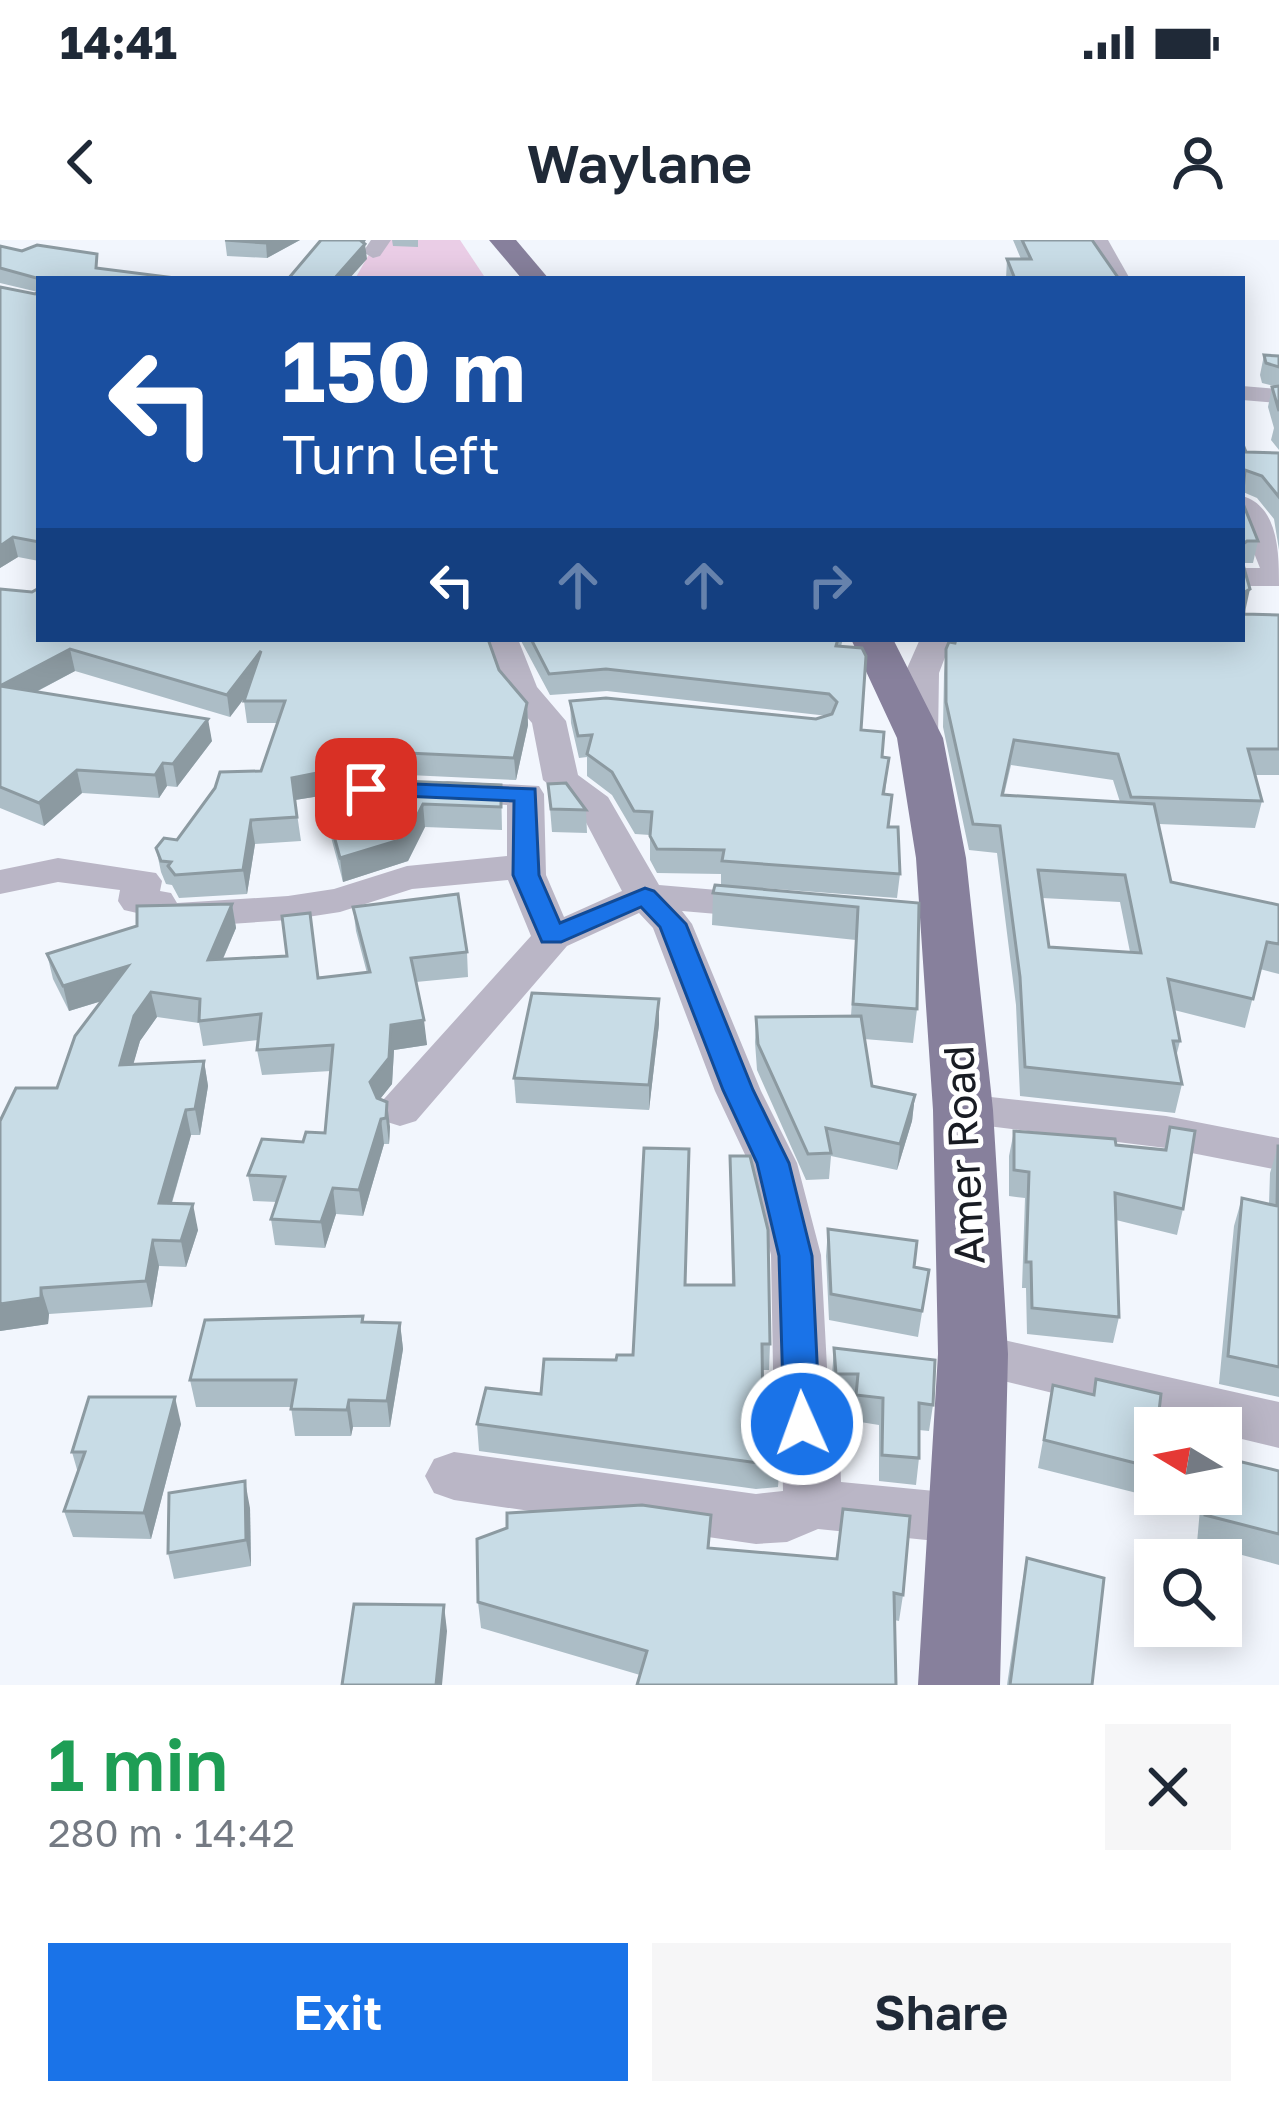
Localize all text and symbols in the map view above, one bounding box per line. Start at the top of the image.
text: 14:41 [60,15,177,69]
icon: back [48,129,114,195]
icon: person [1165,129,1231,195]
text: Waylane [527,130,752,195]
text: 150 m [282,320,526,420]
icon: left [84,324,240,480]
text: Turn left [282,421,500,486]
icon: left [419,552,485,618]
icon: ahead [545,552,611,618]
icon: ahead [671,552,737,618]
icon: right [797,552,863,618]
pin [315,738,417,840]
icon: arrive [333,756,399,822]
street label: Amer Road [932,1044,994,1266]
position arrow [739,1361,865,1487]
north arrow [1134,1407,1242,1515]
map controls [1134,1407,1242,1647]
button: search [1134,1539,1242,1647]
text: 1 min [48,1720,228,1807]
button: close [1105,1724,1231,1850]
text: 280 m · 14:42 [48,1809,295,1856]
button: Exit [48,1943,628,2081]
button: Share [652,1943,1231,2081]

